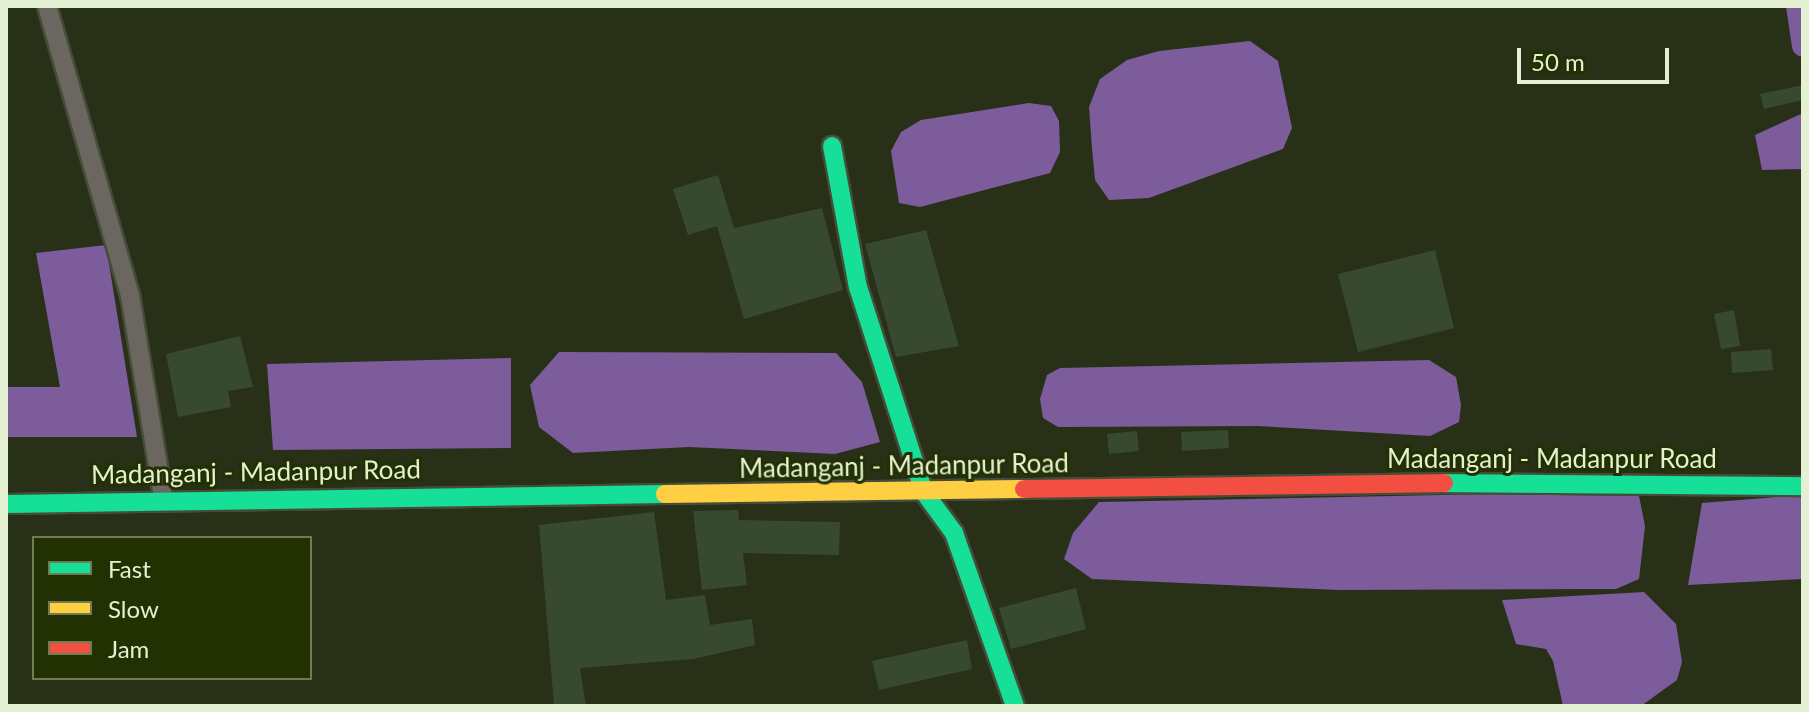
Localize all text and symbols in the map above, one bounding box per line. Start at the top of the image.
scale bar [1521,32,1673,82]
text: 50 m [1531,47,1585,76]
street label: Madanganj - Madanpur Road [1387,443,1717,475]
street label: Madanganj - Madanpur Road [739,448,1069,484]
street label: Madanganj - Madanpur Road [91,454,421,490]
legend [32,536,312,680]
text: Fast [108,554,151,583]
text: Slow [108,594,159,623]
text: Jam [108,634,149,663]

